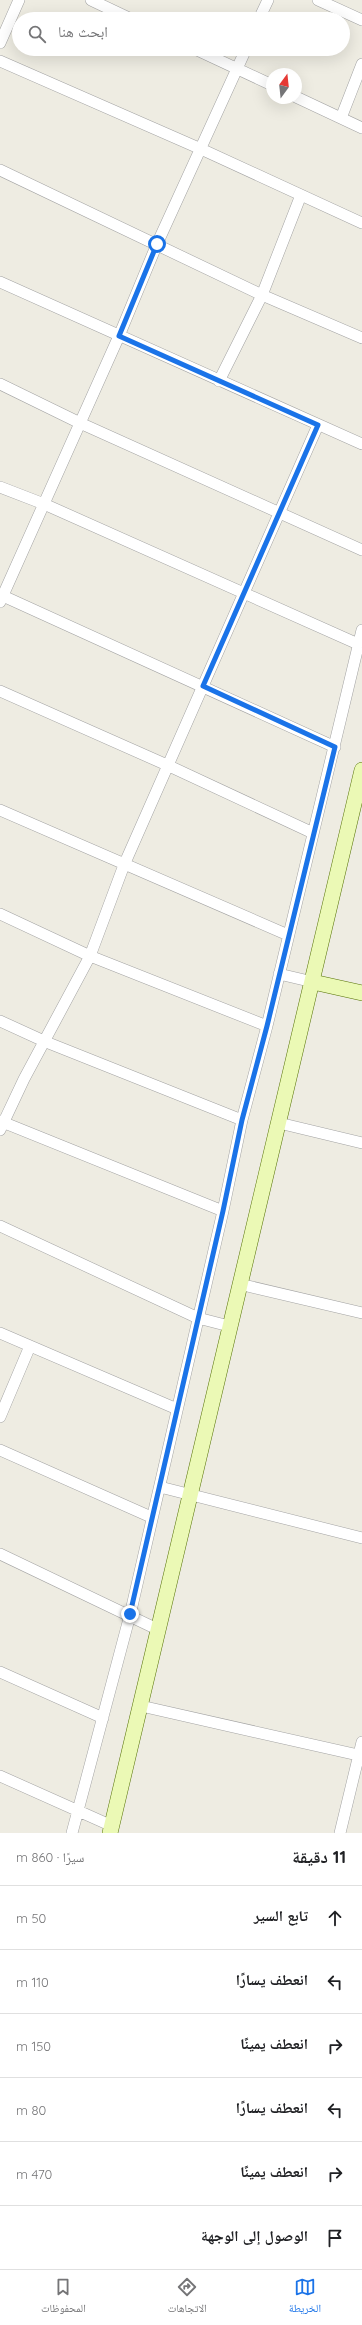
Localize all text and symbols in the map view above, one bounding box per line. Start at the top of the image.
search box [12,12,350,56]
text: ابحث هنا [58,22,108,41]
icon: search [26,23,48,45]
north arrow [266,68,302,104]
route start [148,235,166,253]
route end [121,1605,139,1623]
text: 11 دقيقة [292,1846,346,1867]
text: سيرًا · 860 m [16,1849,84,1865]
text: تابع السير [254,1906,308,1925]
icon: ahead [324,1907,346,1929]
text: 50 m [16,1910,46,1926]
text: انعطف يسارًا [236,1970,308,1989]
icon: left [324,1971,346,1993]
text: 110 m [16,1974,49,1990]
text: انعطف يمينًا [240,2034,308,2053]
icon: right [324,2035,346,2057]
text: 150 m [16,2038,51,2054]
text: انعطف يسارًا [236,2098,308,2117]
icon: left [324,2099,346,2121]
text: 80 m [16,2102,46,2118]
text: انعطف يمينًا [240,2162,308,2181]
icon: right [324,2163,346,2185]
text: 470 m [16,2166,52,2182]
text: الوصول إلى الوجهة [201,2226,308,2245]
icon: arrive [324,2227,346,2249]
tab: المحفوظات [41,2276,86,2319]
tab: الاتجاهات [168,2276,207,2319]
tab: الخريطة [289,2276,321,2319]

